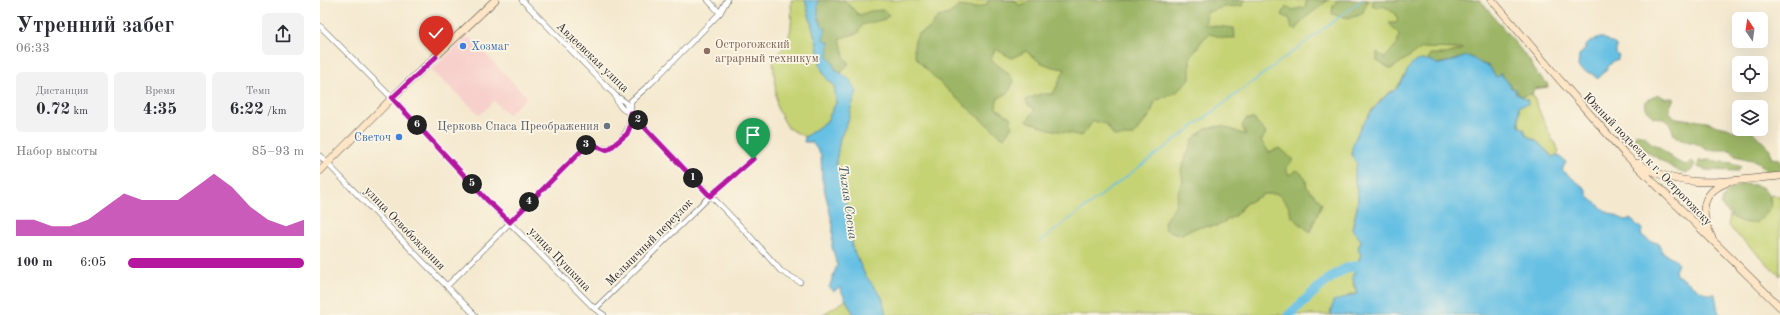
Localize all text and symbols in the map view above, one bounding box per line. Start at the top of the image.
north arrow [1732,12,1768,48]
map controls [1732,12,1768,136]
button: share [262,13,304,55]
text: Утренний забег [16,15,174,37]
pin [419,16,453,57]
street label: Авдеевская улица [554,20,631,95]
icon: check [425,22,447,44]
place label: Острогожский аграрный техникум [715,39,819,65]
marker: Хозмаг [458,41,468,51]
place label: Хозмаг [471,41,509,53]
text: 06:33 [16,42,50,55]
marker: Острогожский аграрный техникум [702,46,712,56]
button: locate [1732,56,1768,92]
text: Дистанция [35,86,89,97]
text: Время [145,86,175,97]
text: Темп [246,86,270,97]
street label: Южный подъезд к г. Острогожску [1581,91,1714,229]
button: layers [1732,100,1768,136]
text: 0.72 [36,101,70,118]
text: 4:35 [143,101,177,118]
text: 6:22 [230,101,264,118]
text: km [70,106,88,117]
text: /km [264,106,286,117]
pin: 2 [628,110,648,130]
text: 2 [635,114,641,125]
pin: 6 [407,115,427,135]
pin [736,118,770,159]
text: 6 [414,119,420,130]
place label: Церковь Спаса Преображения [437,121,599,133]
marker: Церковь Спаса Преображения [602,121,612,131]
icon: arrive [742,124,764,146]
place label: Светоч [354,132,391,144]
marker: Светоч [394,132,404,142]
pin: 3 [576,135,596,155]
text: 3 [583,139,589,150]
text: Набор высоты [16,145,98,158]
text: 85–93 m [252,145,304,158]
water label: Тихая Сосна [836,164,859,240]
pin: 1 [683,168,703,188]
text: 1 [690,172,696,183]
pin: 5 [462,174,482,194]
text: 5 [469,178,475,189]
street label: улица Освобождения [362,185,447,273]
pin: 4 [519,192,539,212]
text: 4 [526,196,532,207]
street label: Мельничный переулок [604,197,695,288]
street label: улица Пушкина [526,225,593,294]
text: 100 m [16,256,53,269]
text: 6:05 [80,256,106,269]

